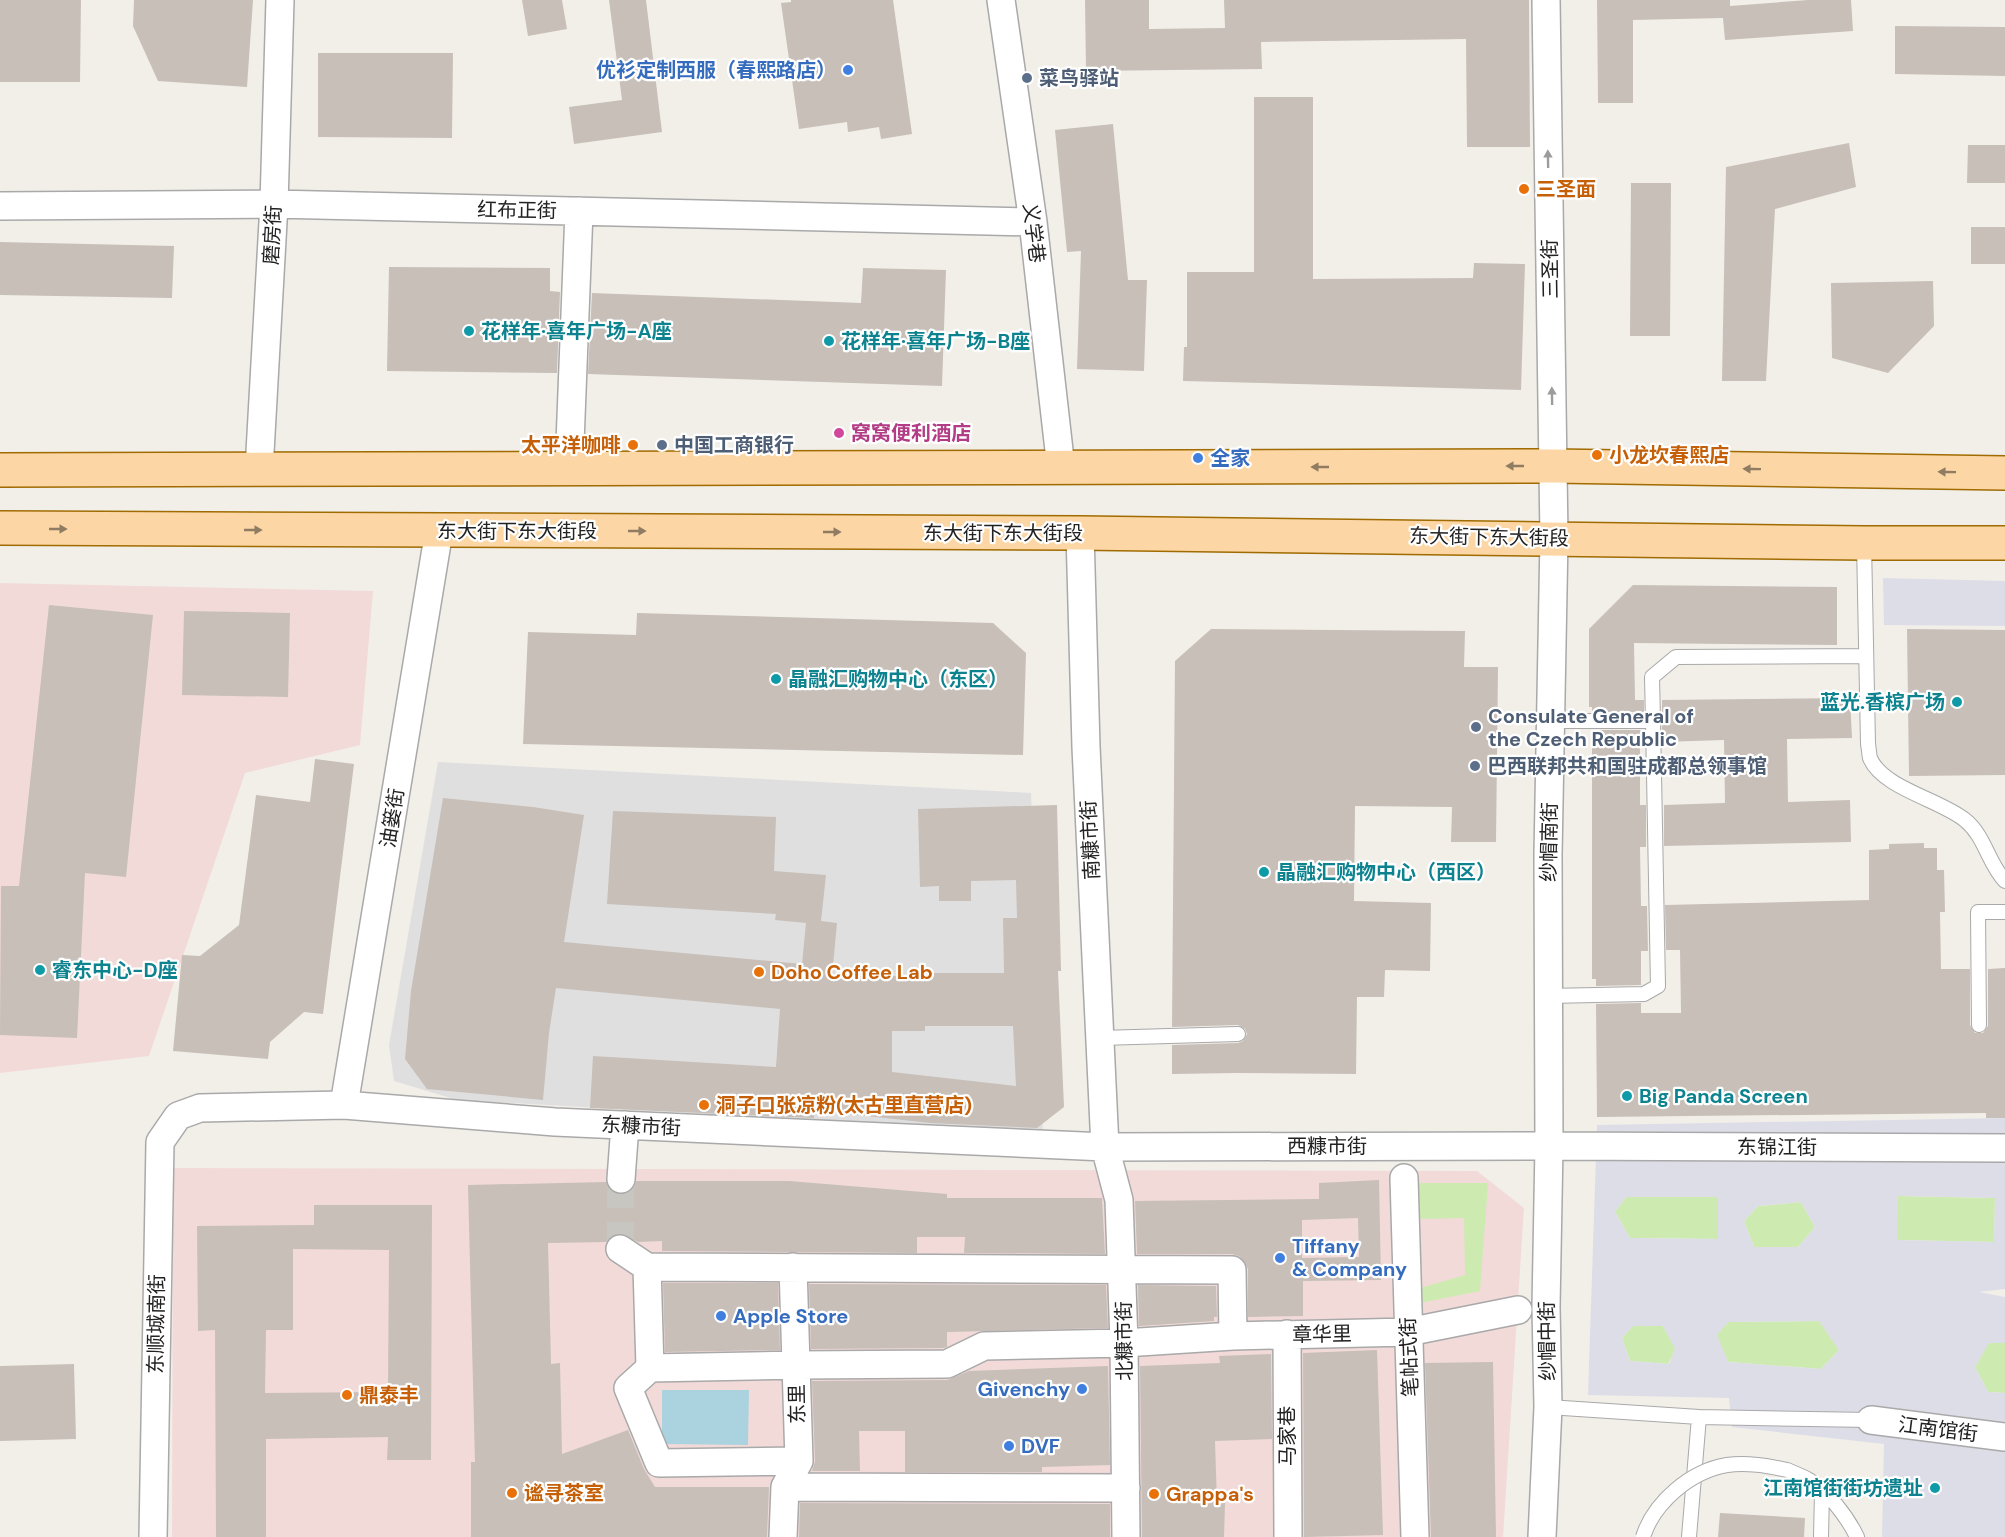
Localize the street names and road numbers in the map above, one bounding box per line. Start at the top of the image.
street label: 红布正街 [477,196,557,224]
street label: 义学巷 [1017,202,1051,264]
street label: 磨房街 [257,204,287,266]
street label: 三圣街 [1536,239,1564,299]
street label: 东大街下东大街段 [437,518,597,544]
street label: 东大街下东大街段 [923,520,1083,546]
street label: 东大街下东大街段 [1409,523,1569,551]
street label: 油篓街 [374,786,410,850]
street label: 南糠市街 [1075,799,1105,881]
street label: 纱帽南街 [1535,802,1563,882]
street label: 东糠市街 [600,1111,682,1141]
street label: 西糠市街 [1287,1133,1367,1159]
street label: 东锦江街 [1737,1134,1817,1160]
street label: 东顺城南街 [142,1274,170,1374]
street label: 北糠市街 [1110,1301,1138,1381]
street label: 纱帽中街 [1533,1301,1561,1381]
street label: 笔帖式街 [1395,1317,1423,1397]
street label: 章华里 [1292,1320,1352,1348]
street label: 东里 [784,1384,810,1424]
street label: 马家巷 [1274,1406,1300,1466]
street label: 江南馆街 [1897,1411,1979,1447]

